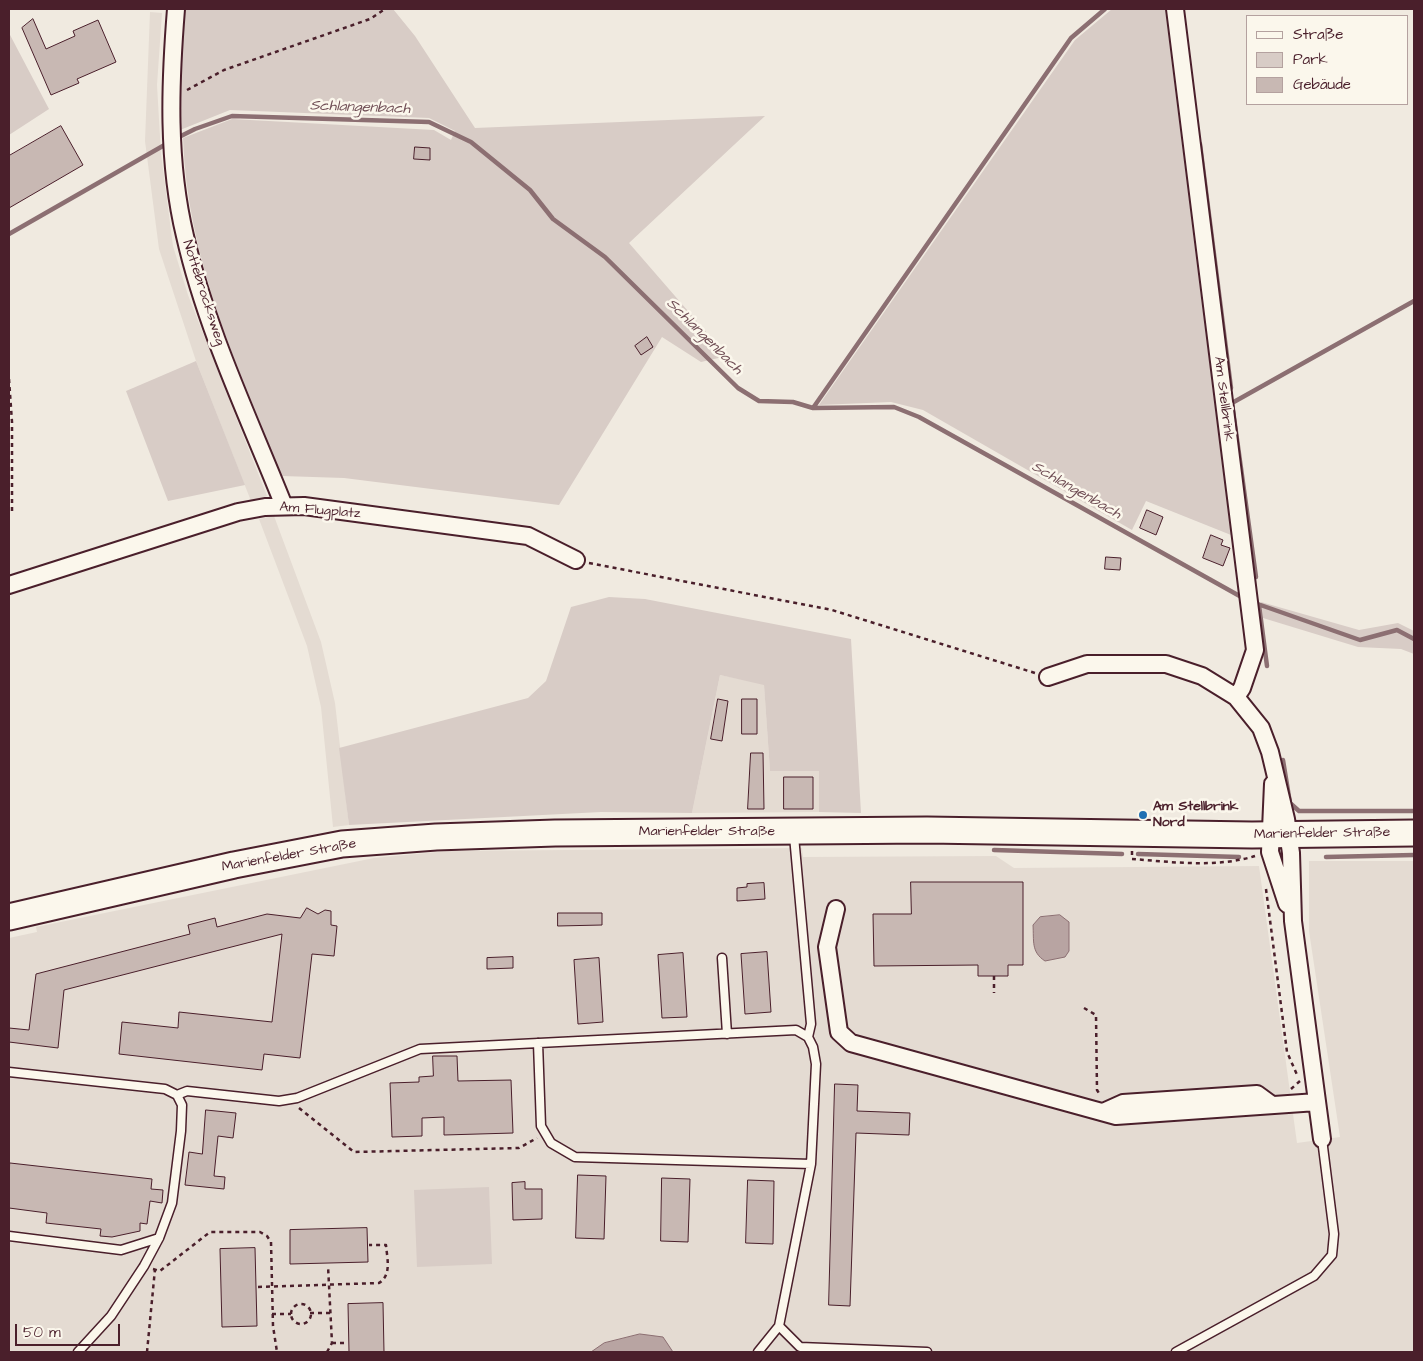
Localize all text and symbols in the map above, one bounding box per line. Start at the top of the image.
legend [1246,15,1408,105]
text: Straße [1293,24,1343,45]
text: Park [1293,49,1328,70]
text: Gebäude [1293,74,1351,95]
water label: Schlangenbach [310,97,410,119]
street label: Nottebrocksweg [178,238,228,348]
water label: Schlangenbach [662,295,746,379]
street label: Am Stellbrink [1209,356,1237,442]
water label: Schlangenbach [1028,458,1124,524]
street label: Am Flugplatz [279,499,361,523]
place label: Am Stellbrink Nord [1153,799,1238,832]
marker: Am Stellbrink Nord [1137,809,1149,821]
street label: Marienfelder Straße [639,824,775,840]
street label: Marienfelder Straße [1254,824,1390,844]
street label: Marienfelder Straße [220,836,358,876]
scale bar [18,1314,122,1346]
text: 50 m [23,1322,61,1343]

